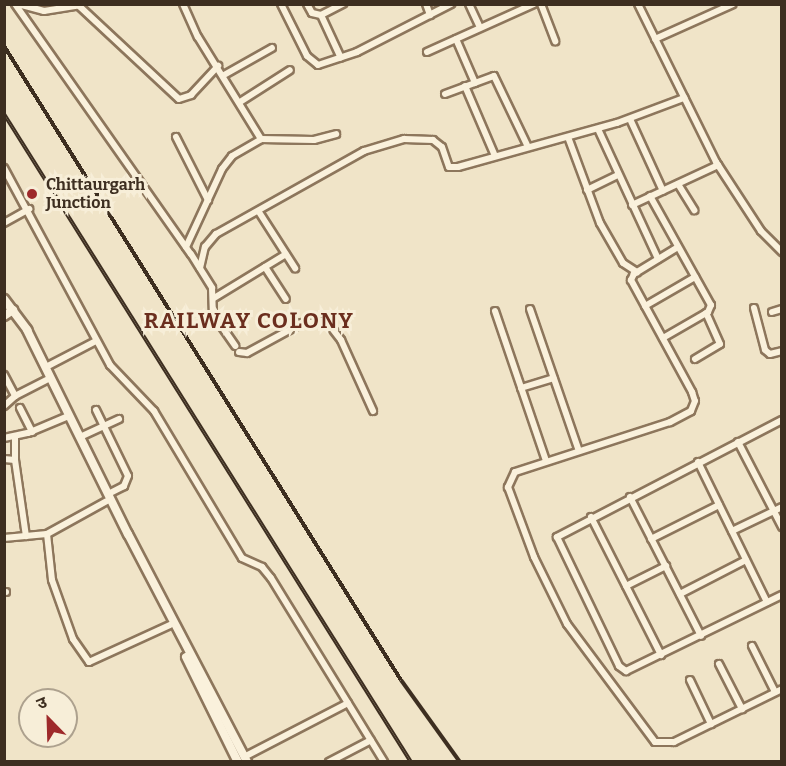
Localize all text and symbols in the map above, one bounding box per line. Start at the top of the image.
place label: Chittaurgarh Junction [46,175,145,213]
marker: Chittaurgarh Junction [23,185,41,203]
district label: RAILWAY COLONY [144,308,354,334]
north arrow [18,688,78,748]
text: उ [34,692,50,713]

